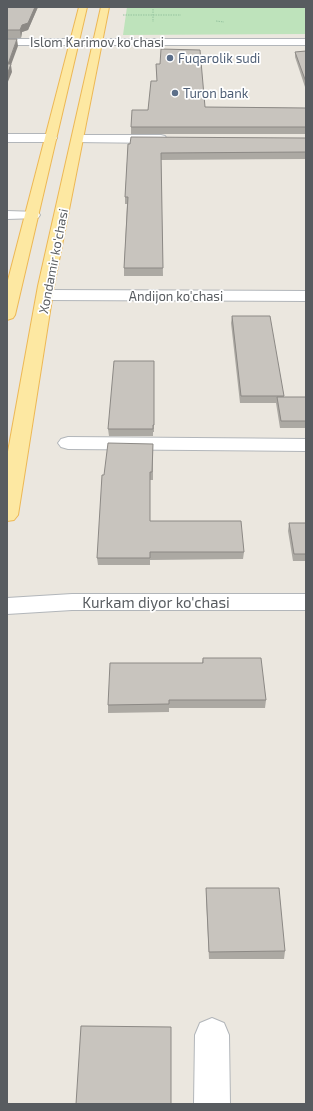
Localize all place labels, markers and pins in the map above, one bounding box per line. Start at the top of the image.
place label: Fuqarolik sudi [178,50,260,66]
marker: Fuqarolik sudi [165,53,175,63]
place label: Turon bank [183,85,249,101]
marker: Turon bank [170,88,180,98]

